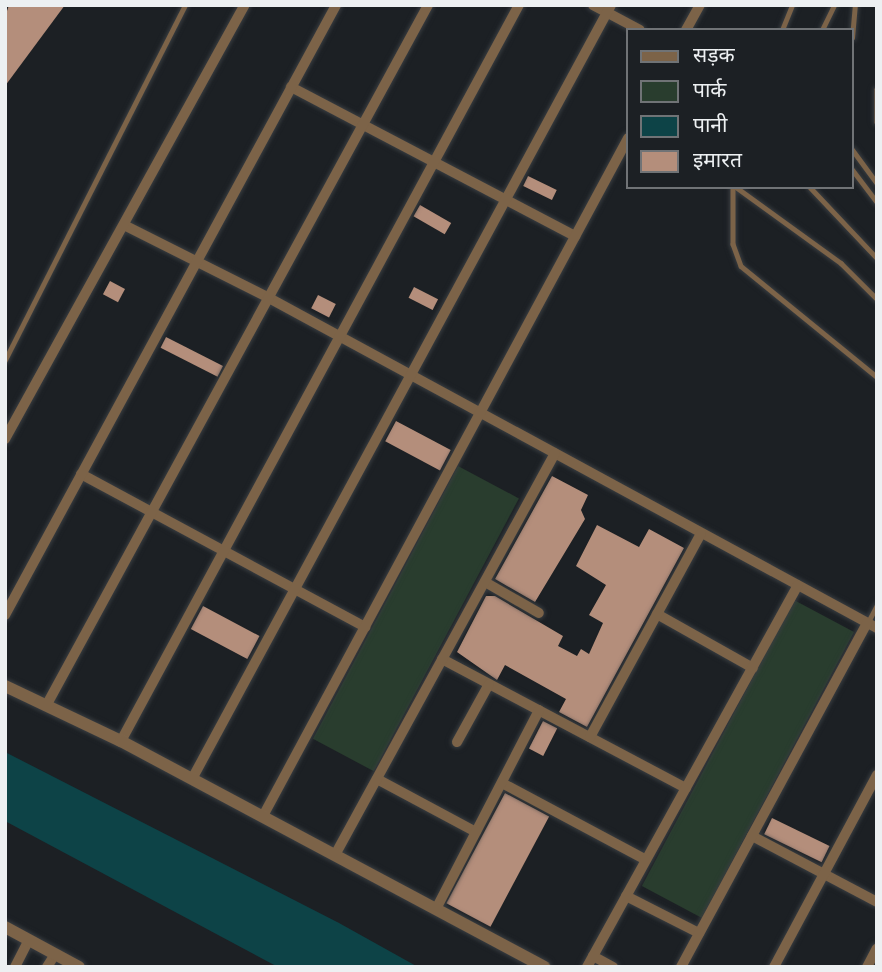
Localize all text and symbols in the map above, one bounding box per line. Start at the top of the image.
legend [626,28,854,189]
text: सड़क [693,42,735,68]
text: पार्क [693,77,727,103]
text: पानी [693,112,727,138]
text: इमारत [693,147,742,173]

